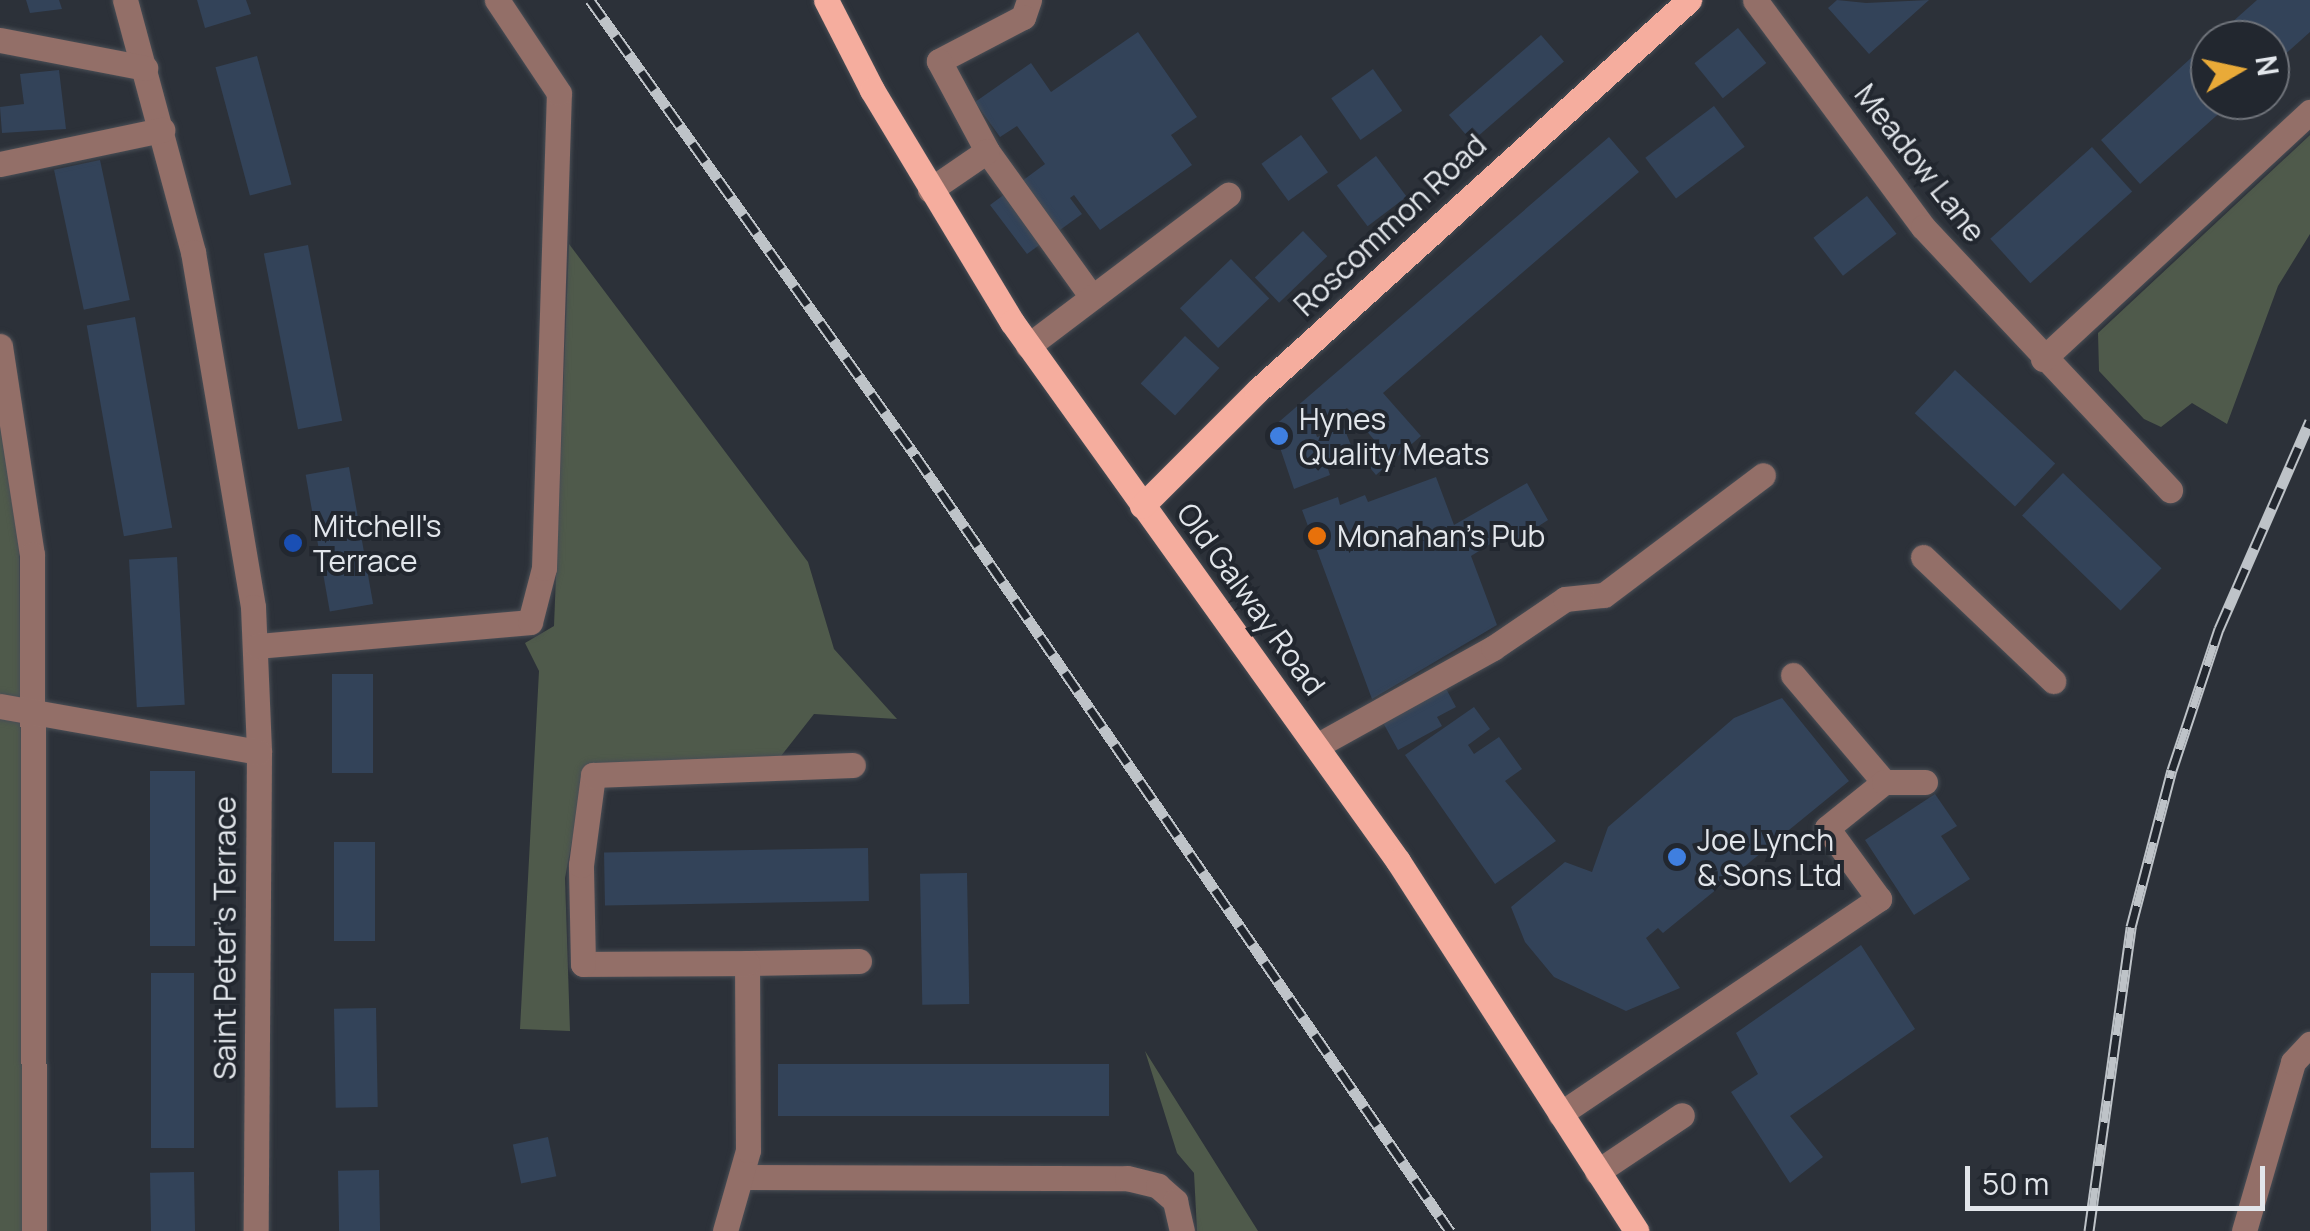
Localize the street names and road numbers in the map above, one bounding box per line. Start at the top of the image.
street label: Meadow Lane [1847,77,1993,249]
street label: Roscommon Road [1286,127,1494,323]
street label: Old Galway Road [1169,496,1333,702]
street label: Saint Peter's Terrace [207,796,243,1080]

